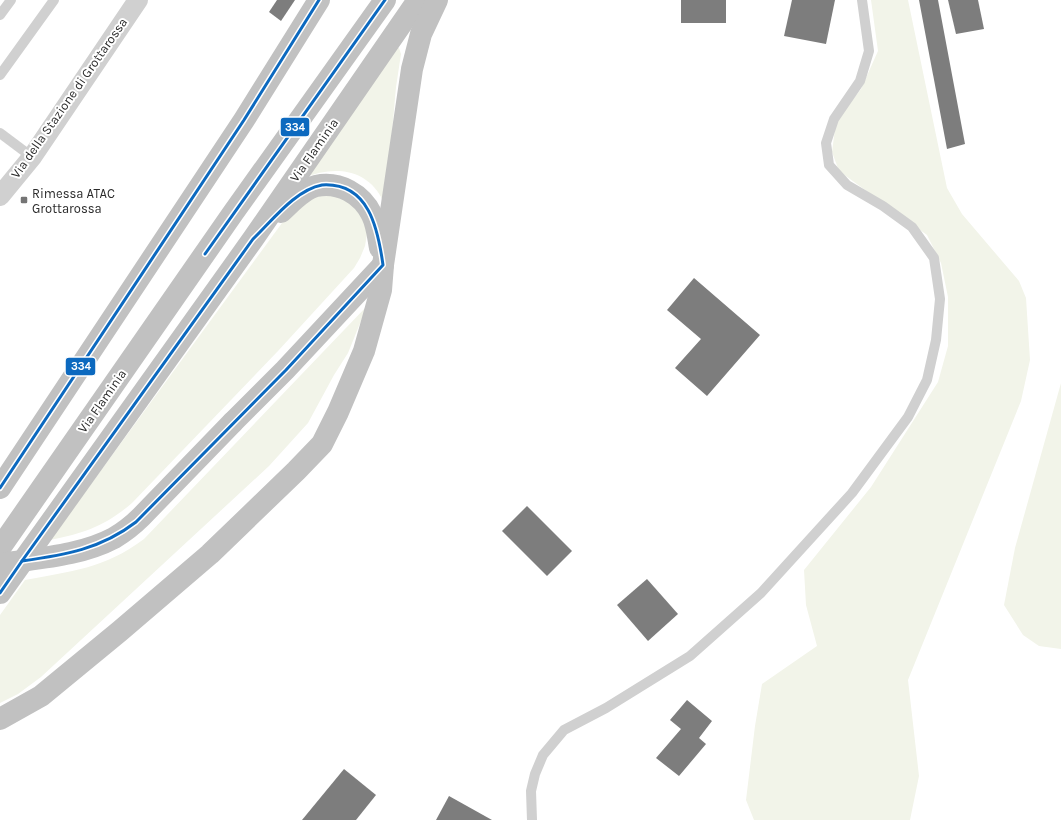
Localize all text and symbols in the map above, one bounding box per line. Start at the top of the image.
street label: Via della Stazione di Grottarossa [8,15,130,181]
street label: Via Flaminia [287,115,341,185]
line badge: 334 [280,117,310,137]
text: 334 [285,121,306,134]
place label: Rimessa ATAC Grottarossa [32,186,115,216]
marker: Rimessa ATAC Grottarossa [19,195,29,205]
line badge: 334 [65,357,96,376]
text: 334 [71,360,92,373]
street label: Via Flaminia [75,366,129,436]

